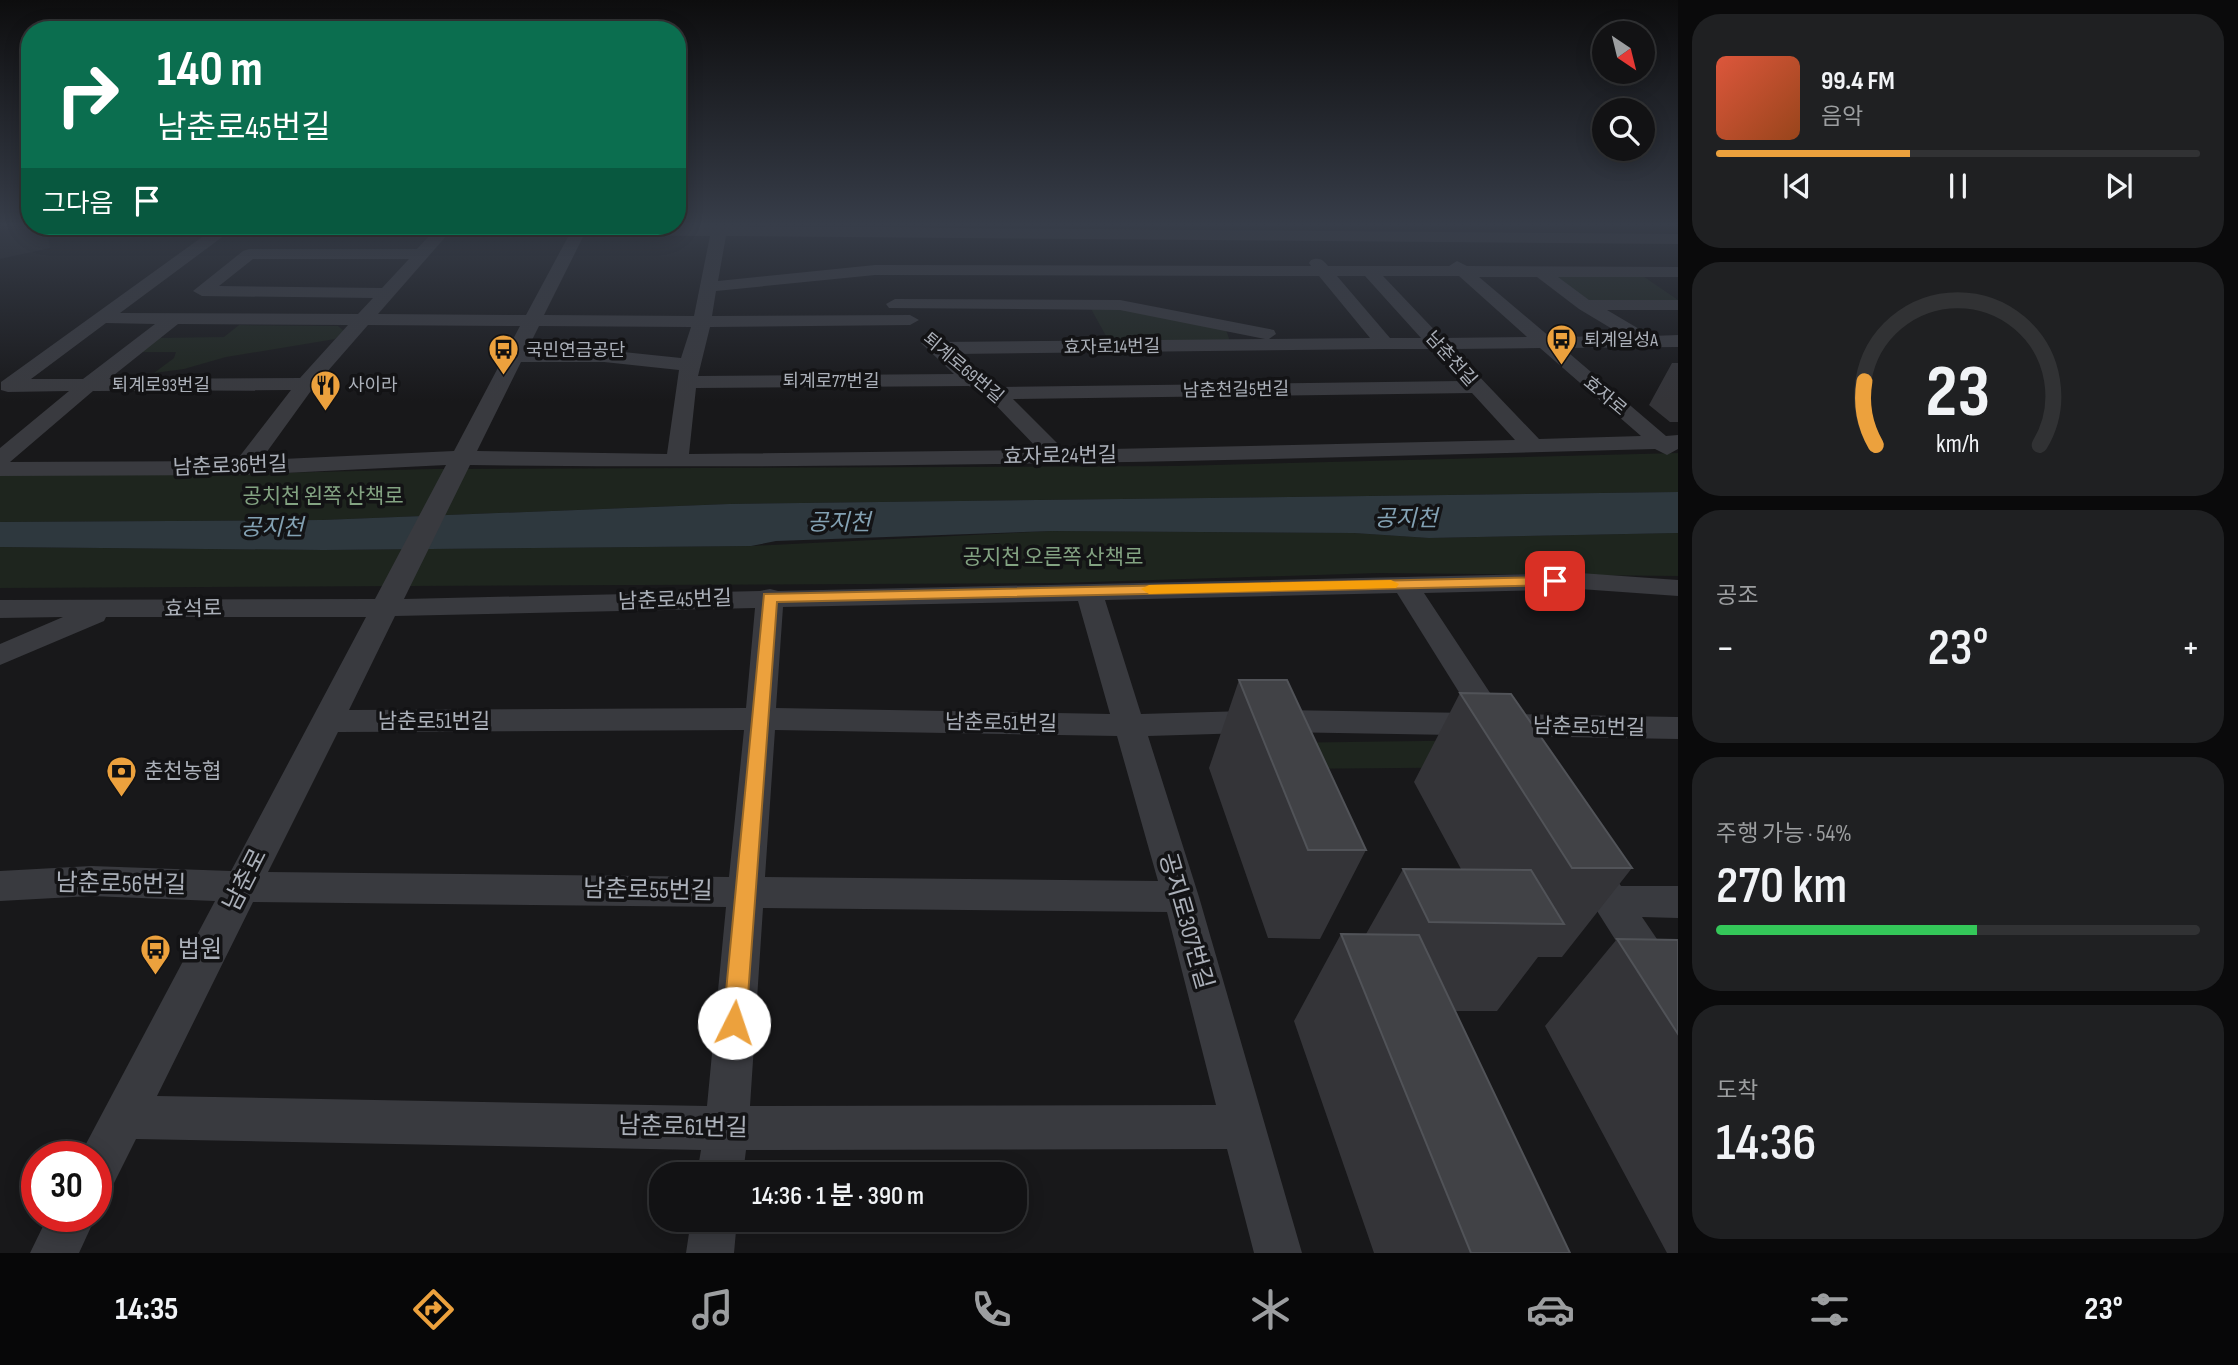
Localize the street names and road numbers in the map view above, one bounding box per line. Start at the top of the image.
street label: 남춘천길 [1421,327,1481,391]
street label: 퇴계로69번길 [918,328,1008,408]
street label: 효자로14번길 [1064,336,1160,358]
street label: 퇴계로77번길 [782,371,880,392]
street label: 효자로 [1579,372,1631,420]
street label: 퇴계로93번길 [112,375,210,396]
street label: 남춘천길5번길 [1183,379,1289,401]
street label: 효자로24번길 [1003,443,1117,469]
street label: 남춘로36번길 [172,452,288,480]
street label: 남춘로45번길 [618,586,732,614]
street label: 효석로 [164,596,222,622]
street label: 남춘로51번길 [378,709,490,734]
street label: 남춘로51번길 [945,710,1057,736]
street label: 남춘로51번길 [1533,714,1645,740]
street label: 남춘로 [217,844,273,916]
street label: 공지로307번길 [1153,849,1219,993]
street label: 남춘로56번길 [55,868,187,900]
street label: 남춘로55번길 [583,874,713,906]
street label: 남춘로61번길 [618,1111,748,1143]

